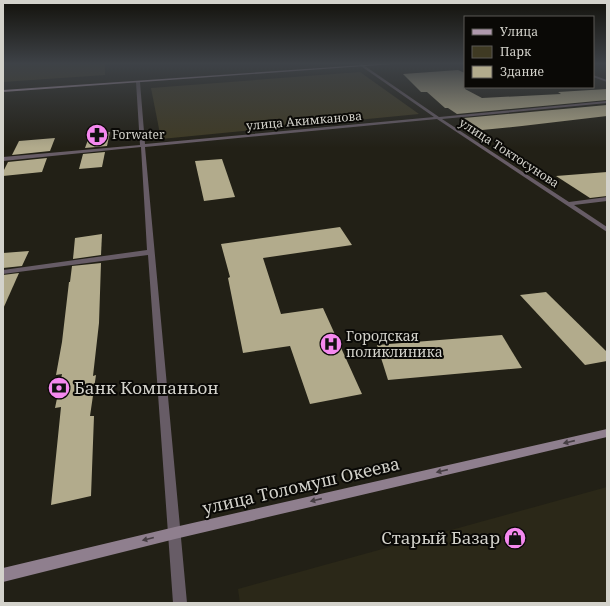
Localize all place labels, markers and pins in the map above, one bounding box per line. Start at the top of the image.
pharmacy icon: Forwater [84,122,110,148]
place label: Forwater [112,126,165,143]
place label: Городская поликлиника [346,326,443,361]
hospital icon: Городская поликлиника [318,331,344,357]
bank icon: Банк Компаньон [46,375,72,401]
place label: Банк Компаньон [74,376,219,399]
shop icon: Старый Базар [502,525,528,551]
place label: Старый Базар [381,526,500,549]

